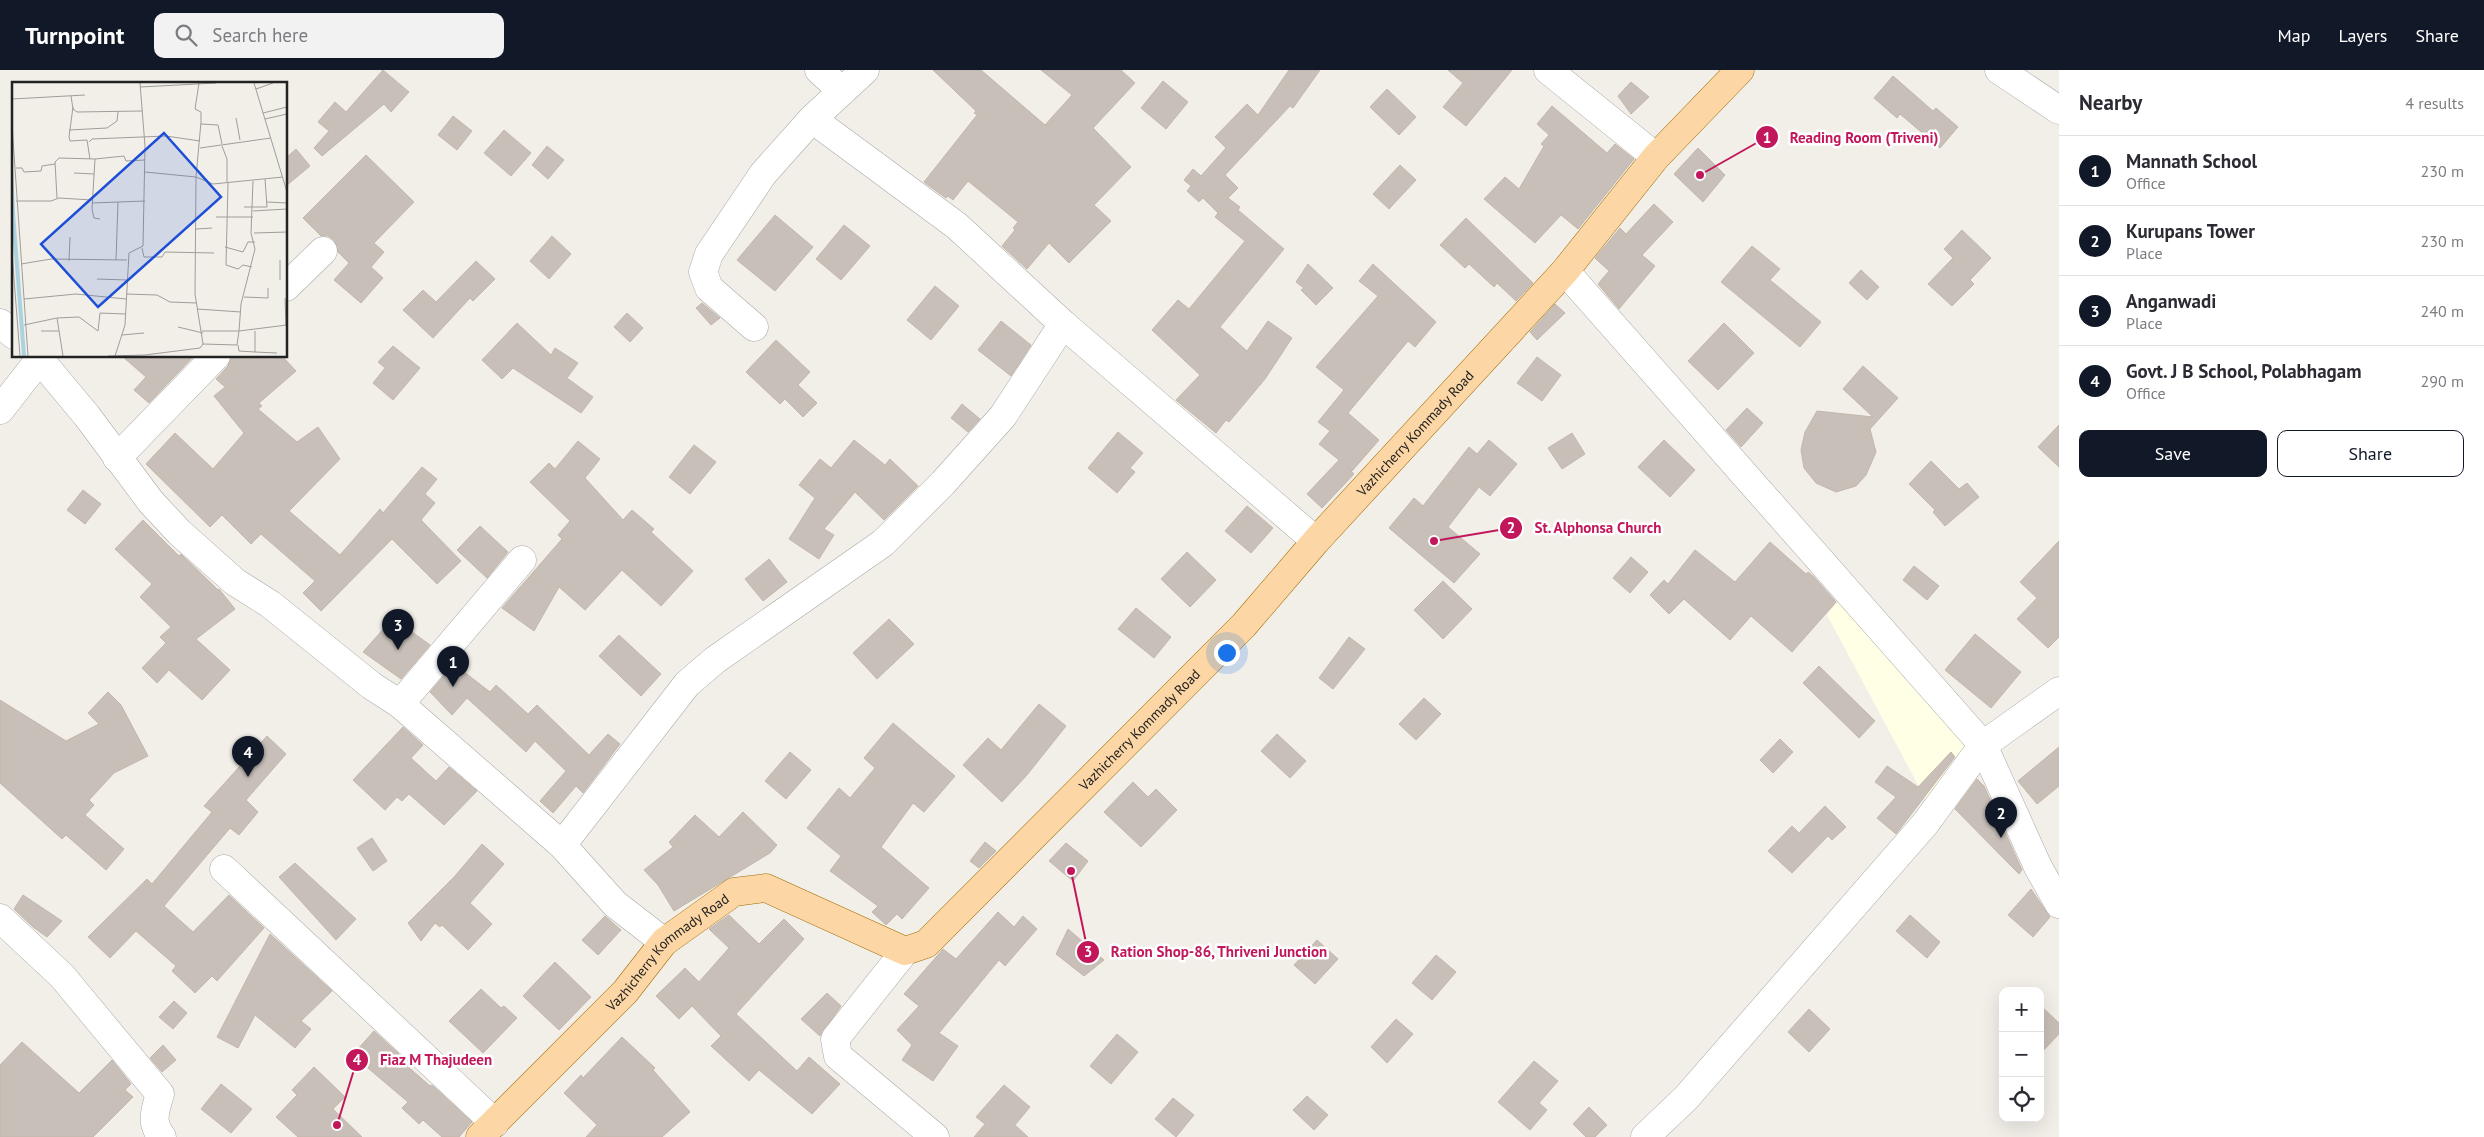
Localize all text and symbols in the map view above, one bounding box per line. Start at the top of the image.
search box [154,13,504,58]
text: Turnpoint [25,20,124,51]
icon: search [172,21,200,49]
text: Search here [212,23,308,47]
text: Map [2278,24,2310,47]
text: Layers [2338,24,2387,47]
text: Share [2415,24,2459,47]
inset map [12,82,288,358]
text: Nearby [2079,89,2142,116]
text: 4 results [2405,93,2464,113]
callout: Reading Room (Triveni) [1755,122,1949,152]
text: 1 [1763,128,1771,147]
text: Reading Room (Triveni) [1790,128,1938,147]
text: Mannath School [2126,149,2257,173]
text: 1 [2090,161,2100,181]
text: 230 m [2421,161,2464,181]
text: Office [2126,173,2166,193]
text: Kurupans Tower [2126,219,2255,243]
text: 2 [2090,231,2100,251]
text: 230 m [2421,231,2464,251]
text: Place [2126,243,2163,263]
text: Anganwadi [2126,289,2216,313]
text: 3 [2090,301,2100,321]
text: 240 m [2421,301,2464,321]
text: Place [2126,313,2163,333]
text: Govt. J B School, Polabhagam [2126,359,2361,383]
street label: Vazhicherry Kommady Road [1352,367,1478,501]
text: 4 [2090,371,2100,391]
text: 290 m [2421,371,2464,391]
text: Office [2126,383,2166,403]
button: Save [2079,430,2267,477]
button: Share [2277,430,2464,477]
callout: St. Alphonsa Church [1498,513,1672,543]
text: 2 [1507,518,1515,537]
text: St. Alphonsa Church [1535,518,1661,537]
pin: 3 [382,609,414,650]
your location [1214,640,1240,666]
pin: 1 [437,646,469,687]
street label: Vazhicherry Kommady Road [1074,665,1204,795]
pin: 4 [232,736,264,777]
pin: 2 [1985,797,2017,838]
street label: Vazhicherry Kommady Road [601,889,733,1016]
callout: Ration Shop-86, Thriveni Junction [1075,937,1338,967]
text: 3 [1084,942,1092,961]
text: Ration Shop-86, Thriveni Junction [1111,942,1327,961]
map controls [1999,987,2044,1122]
button: + [1999,987,2044,1032]
button: − [1999,1032,2044,1077]
callout: Fiaz M Thajudeen [344,1045,503,1075]
text: 4 [353,1050,362,1069]
text: Fiaz M Thajudeen [380,1050,492,1069]
button: locate [1999,1077,2044,1122]

